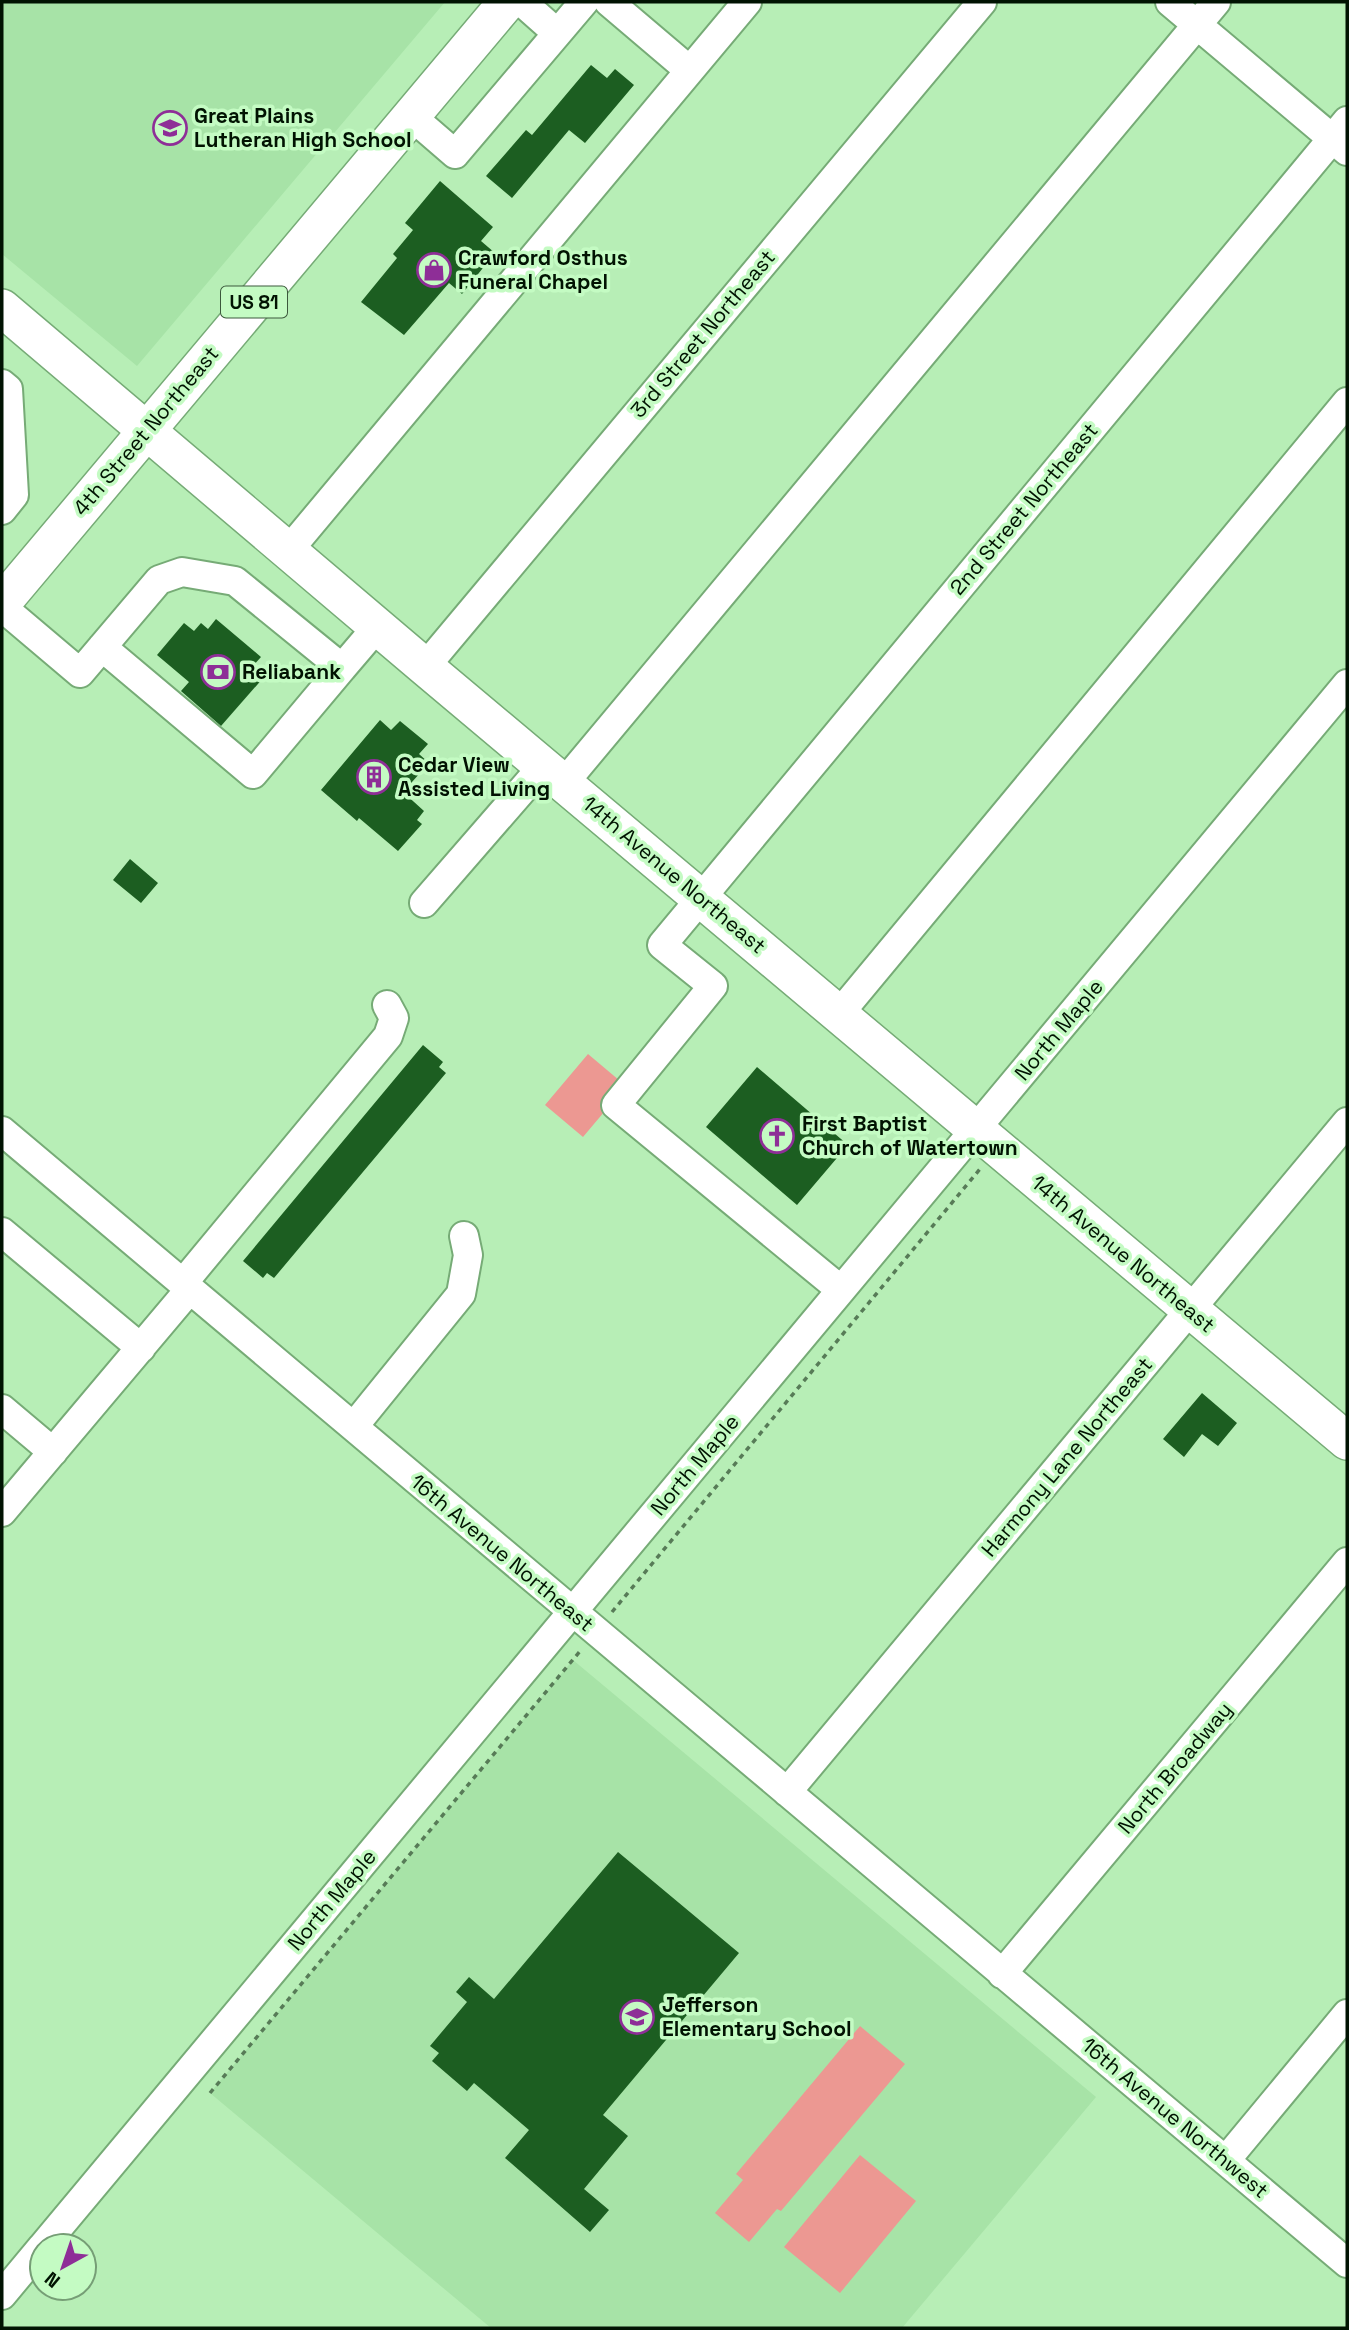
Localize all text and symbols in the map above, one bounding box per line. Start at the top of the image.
place label: Great Plains Lutheran High School [194,102,412,153]
school or university icon: Great Plains Lutheran High School [151,109,189,147]
place label: Crawford Osthus Funeral Chapel [458,244,628,295]
street label: 3rd Street Northeast [624,244,781,423]
shop icon: Crawford Osthus Funeral Chapel [415,251,453,289]
road number: US 81 [221,286,287,318]
street label: 4th Street Northeast [67,340,224,521]
street label: 2nd Street Northeast [944,417,1103,600]
bank icon: Reliabank [199,653,237,691]
place label: Reliabank [242,658,341,685]
place label: Cedar View Assisted Living [398,751,550,802]
building icon: Cedar View Assisted Living [355,758,393,796]
street label: 14th Avenue Northeast [577,790,772,959]
street label: North Maple [1008,973,1109,1086]
place label: First Baptist Church of Watertown [802,1110,1018,1161]
church icon: First Baptist Church of Watertown [758,1117,796,1155]
street label: 14th Avenue Northeast [1026,1169,1221,1338]
street label: Harmony Lane Northeast [975,1351,1158,1562]
street label: North Maple [644,1408,745,1521]
street label: 16th Avenue Northeast [405,1468,600,1637]
street label: North Broadway [1112,1696,1238,1839]
street label: North Maple [281,1843,382,1956]
place label: Jefferson Elementary School [662,1991,852,2042]
school or university icon: Jefferson Elementary School [618,1998,656,2036]
street label: 16th Avenue Northwest [1076,2032,1274,2204]
north arrow [28,2232,98,2302]
text: N [39,2266,65,2293]

